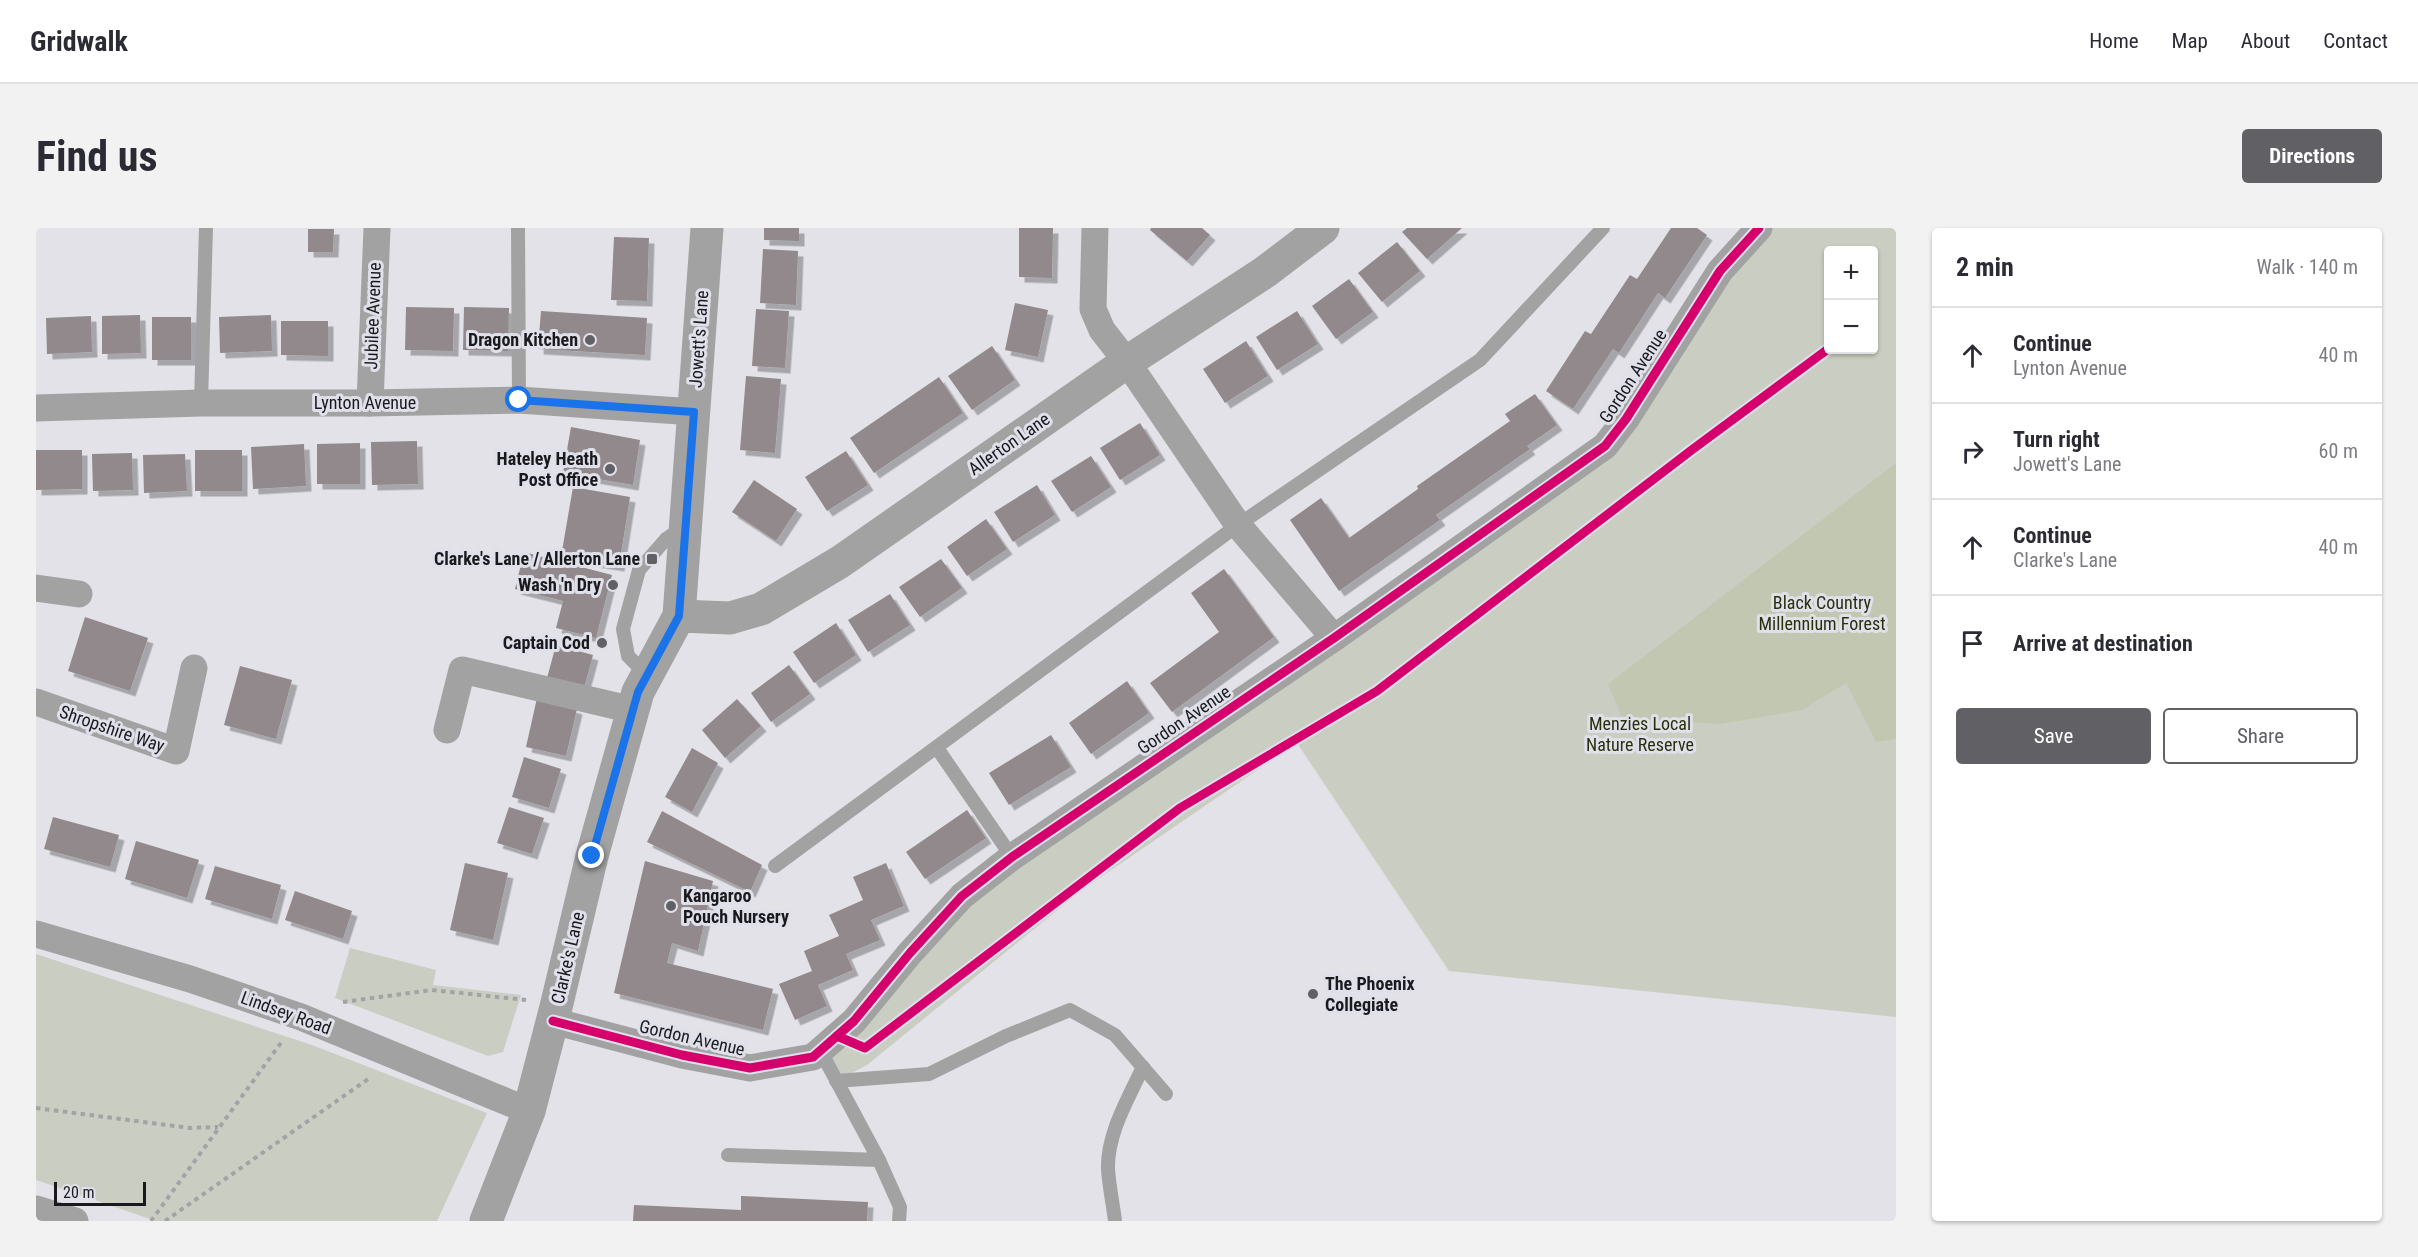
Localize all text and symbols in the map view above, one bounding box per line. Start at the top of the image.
text: Gridwalk [30,25,128,58]
text: Home [2089,29,2139,53]
text: Map [2172,29,2208,53]
text: About [2241,29,2290,53]
text: Contact [2323,29,2388,53]
button: Directions [2242,129,2382,183]
text: Find us [36,132,157,181]
map controls [1824,246,1878,354]
button: + [1824,246,1878,300]
text: 2 min [1956,252,2014,282]
text: Walk · 140 m [2257,255,2358,279]
street label: Jubilee Avenue [360,262,385,370]
street label: Jowett's Lane [685,290,712,388]
button: − [1824,300,1878,354]
street label: Gordon Avenue [1594,325,1671,427]
place label: Dragon Kitchen [468,329,578,350]
text: Continue [2013,331,2092,356]
marker: Dragon Kitchen [583,333,597,347]
icon: ahead [1956,339,1989,372]
text: 40 m [2319,343,2358,367]
text: Lynton Avenue [2013,356,2127,380]
route start [505,386,531,412]
street label: Lynton Avenue [314,392,416,413]
street label: Allerton Lane [964,408,1053,479]
text: Turn right [2013,427,2100,452]
icon: right [1956,435,1989,468]
text: 60 m [2319,439,2358,463]
place label: Hateley Heath Post Office [497,448,598,490]
text: Jowett's Lane [2013,452,2122,476]
marker: Hateley Heath Post Office [603,462,617,476]
text: Continue [2013,523,2092,548]
icon: ahead [1956,531,1989,564]
text: 40 m [2319,535,2358,559]
place label: Clarke's Lane / Allerton Lane [434,548,640,569]
text: Clarke's Lane [2013,548,2117,572]
marker: Clarke's Lane / Allerton Lane [645,552,659,566]
place label: Wash 'n Dry [518,574,601,595]
marker: Wash 'n Dry [606,578,620,592]
park label: Black Country Millennium Forest [1758,592,1886,634]
icon: arrive [1956,627,1989,660]
text: Arrive at destination [2013,631,2193,656]
place label: Captain Cod [503,632,590,653]
marker: Captain Cod [595,636,609,650]
street label: Gordon Avenue [1133,681,1234,758]
street label: Shropshire Way [57,701,168,756]
button: Save [1956,708,2151,764]
button: Share [2163,708,2358,764]
park label: Menzies Local Nature Reserve [1586,713,1694,755]
route end [578,842,604,868]
place label: Kangaroo Pouch Nursery [683,885,789,927]
marker: Kangaroo Pouch Nursery [664,899,678,913]
street label: Clarke's Lane [547,910,588,1006]
place label: The Phoenix Collegiate [1325,973,1415,1015]
street label: Lindsey Road [238,986,334,1039]
marker: The Phoenix Collegiate [1306,987,1320,1001]
street label: Gordon Avenue [637,1015,747,1060]
scale bar [54,1179,146,1206]
text: 20 m [63,1183,95,1202]

